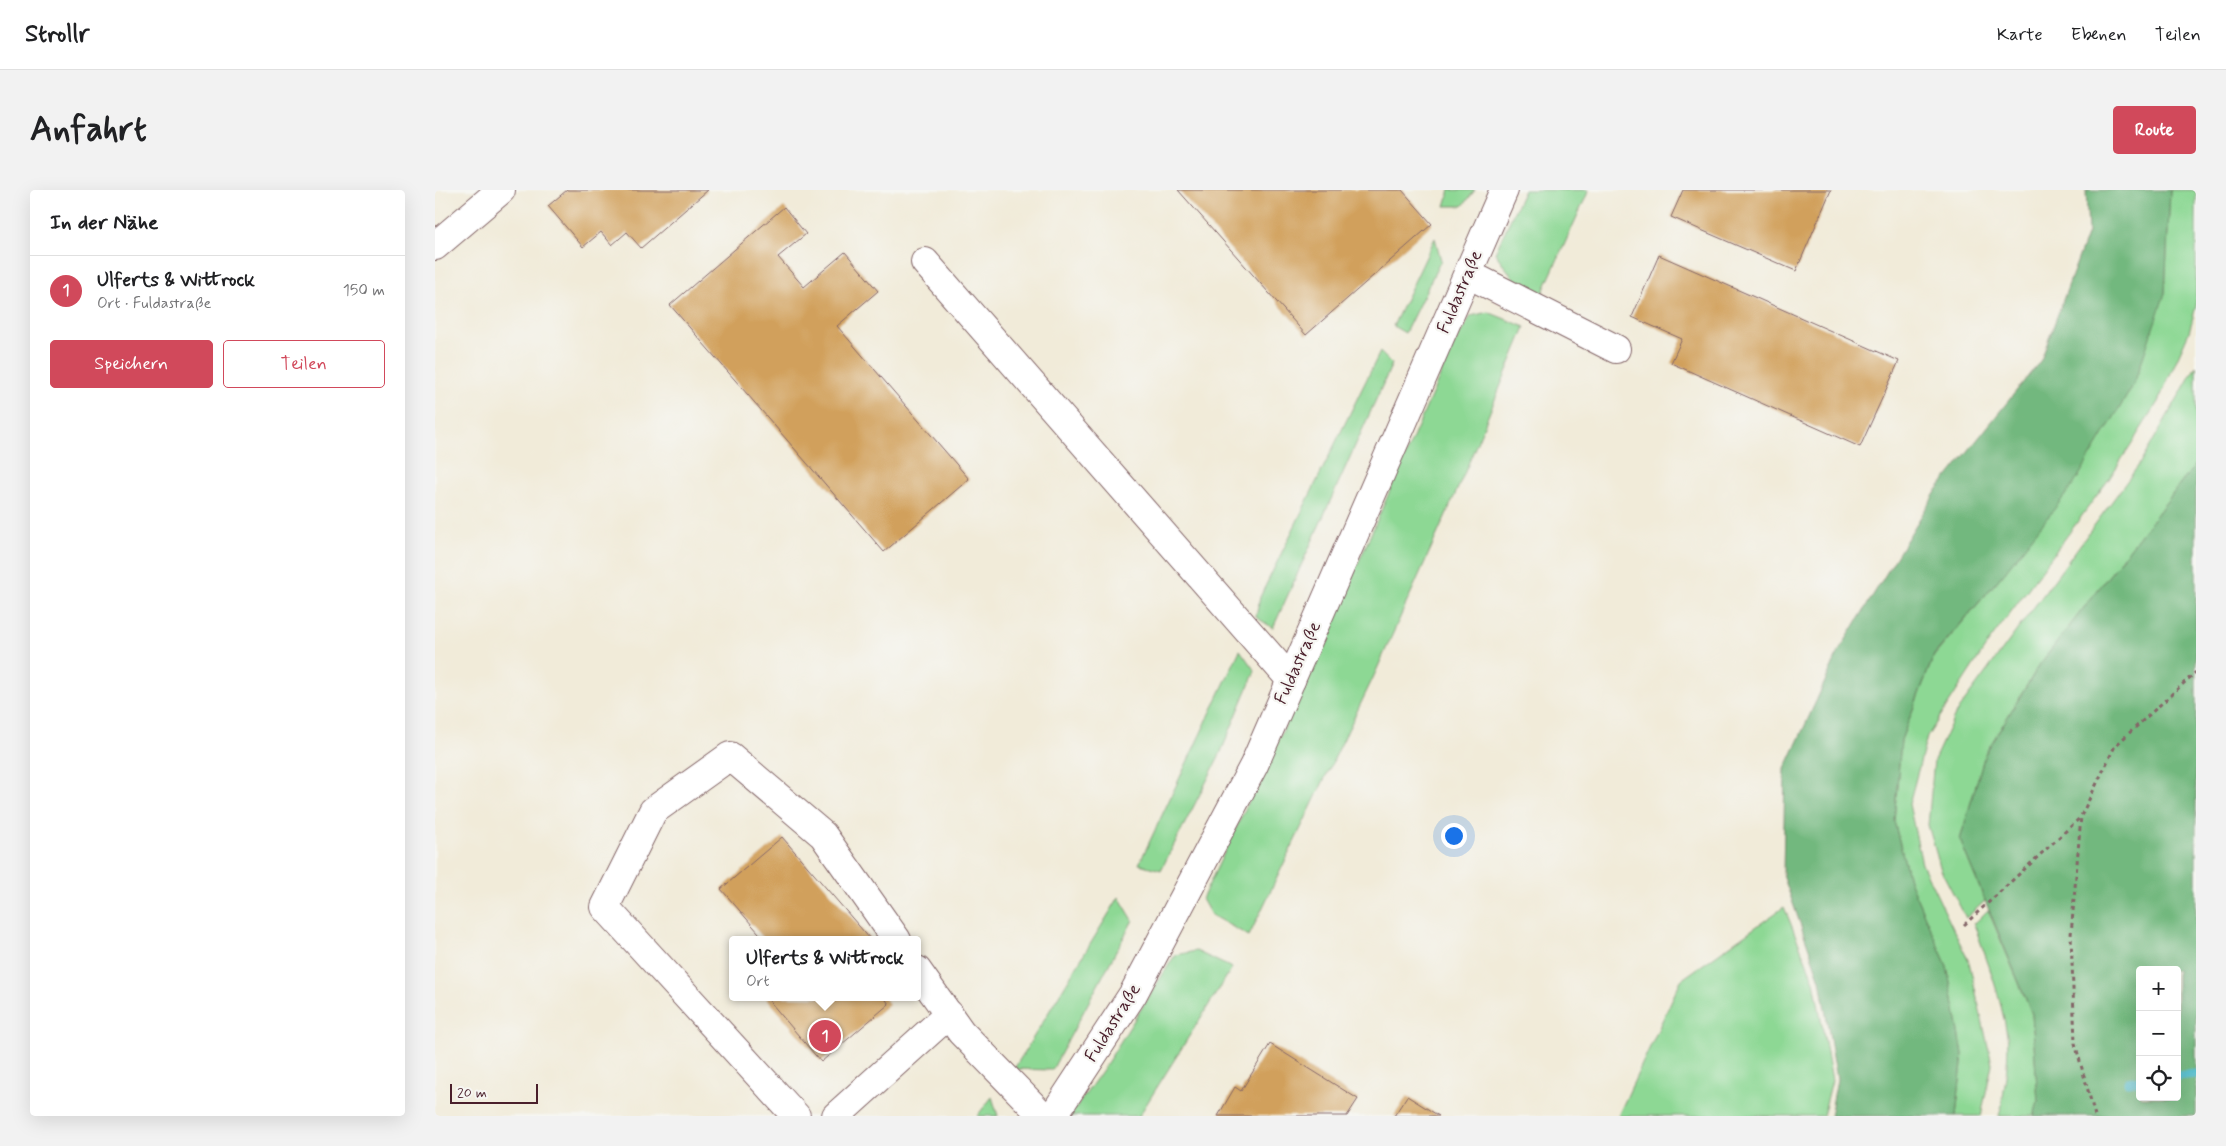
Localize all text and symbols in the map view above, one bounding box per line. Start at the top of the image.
text: Strollr [25,19,89,50]
text: Karte [1997,23,2043,47]
text: Ebenen [2071,23,2127,47]
text: Teilen [2155,23,2201,47]
button: Route [2113,106,2196,154]
text: Anfahrt [30,107,147,153]
text: In der Nähe [50,209,158,237]
street label: Fuldastraße [1432,247,1488,337]
text: Ulferts & Wittrock [97,268,255,293]
text: 1 [62,280,70,301]
text: 150 m [343,280,385,301]
text: Ort · Fuldastraße [97,293,211,314]
button: Speichern [50,340,213,388]
button: Teilen [223,340,385,388]
street label: Fuldastraße [1269,618,1327,708]
your location [1441,823,1467,849]
popup [729,936,921,1001]
text: Ulferts & Wittrock [746,946,904,971]
map controls [2136,966,2181,1101]
button: + [2136,966,2181,1011]
text: Ort [746,971,770,992]
street label: Fuldastraße [1079,979,1147,1067]
button: − [2136,1011,2181,1056]
pin: 1 [809,1017,841,1055]
button: locate [2136,1056,2181,1101]
scale bar [450,1081,537,1104]
text: 20 m [457,1084,487,1102]

